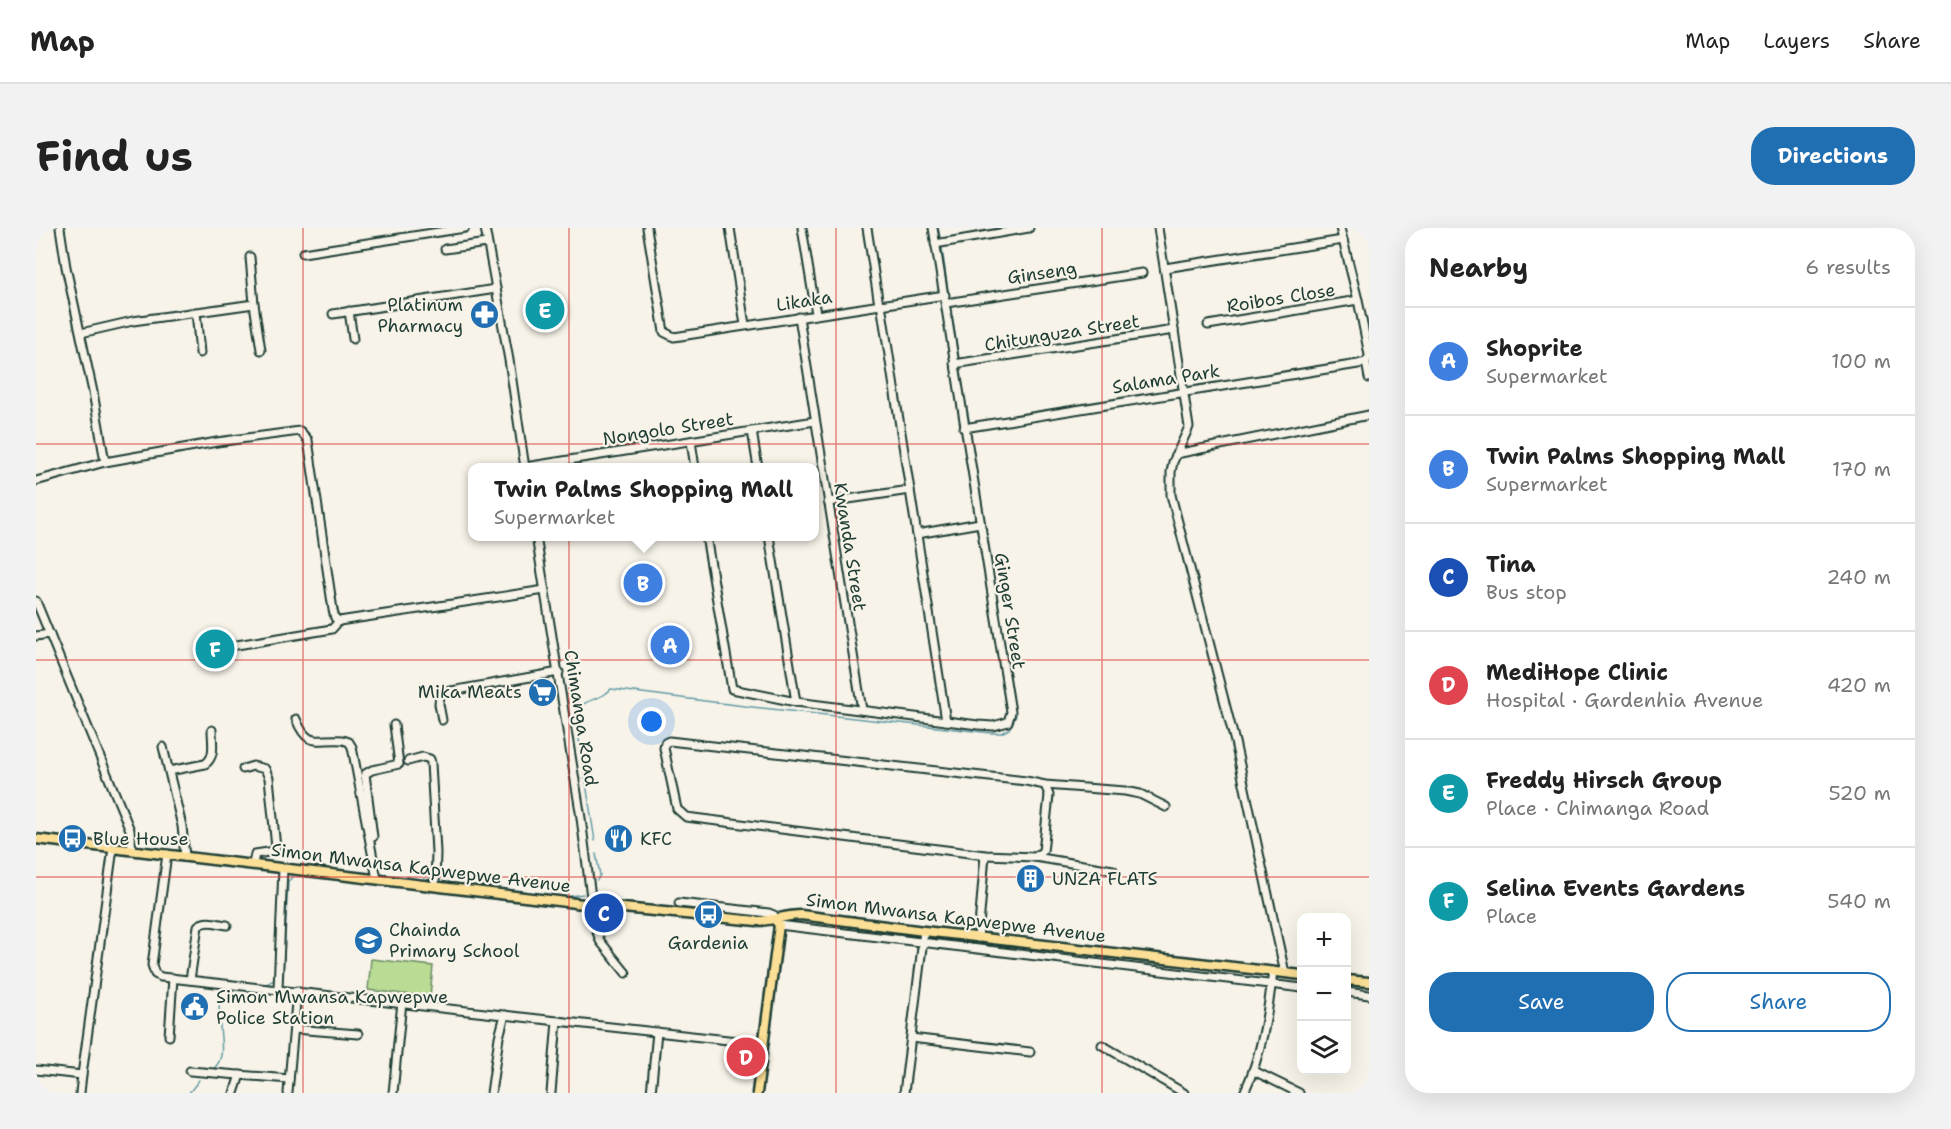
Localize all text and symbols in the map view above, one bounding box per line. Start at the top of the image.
text: Map [30,22,95,60]
text: Map [1685,27,1730,55]
text: Layers [1763,27,1830,55]
text: Share [1863,27,1921,55]
button: Directions [1751,127,1915,185]
text: Find us [36,128,193,184]
text: Nearby [1429,250,1528,285]
text: 6 results [1805,254,1891,280]
street label: Ginseng [1006,256,1078,290]
street label: Roibos Close [1225,278,1337,318]
street label: Likaka [774,285,834,317]
pin: E [526,288,564,332]
place label: Platinum Pharmacy [377,293,463,338]
pharmacy icon: Platinum Pharmacy [468,299,500,331]
street label: Chitunguza Street [983,309,1141,357]
text: Shoprite [1486,334,1583,363]
text: A [1441,348,1456,374]
text: 100 m [1831,348,1891,374]
street label: Salama Park [1110,359,1222,399]
text: Supermarket [1486,363,1608,389]
street label: Nongolo Street [601,407,735,451]
text: Twin Palms Shopping Mall [1486,442,1786,471]
text: B [1442,456,1455,482]
text: 170 m [1832,456,1891,482]
popup [468,463,819,541]
text: Supermarket [1486,471,1608,497]
text: Twin Palms Shopping Mall [494,475,793,504]
street label: Kwanda Street [828,481,872,613]
text: Supermarket [494,504,616,530]
text: Tina [1486,550,1536,579]
street label: Ginger Street [989,551,1031,671]
pin: B [624,560,662,606]
text: C [1442,564,1455,590]
text: 240 m [1826,564,1891,590]
text: Bus stop [1486,579,1567,605]
pin: A [650,622,690,668]
pin: F [196,626,234,672]
street label: Chimanga Road [558,648,604,788]
text: MediHope Clinic [1486,658,1668,687]
text: D [1441,672,1456,698]
text: 420 m [1827,672,1891,698]
supermarket icon: Mika Meats [527,676,559,708]
place label: Mika Meats [418,680,522,704]
text: Hospital · Gardenhia Avenue [1486,687,1763,713]
your location [637,707,666,736]
text: Freddy Hirsch Group [1486,766,1722,795]
text: E [1442,780,1455,806]
text: 520 m [1828,780,1891,806]
text: Place · Chimanga Road [1486,795,1709,821]
bus stop icon: Blue House [56,823,88,855]
restaurant icon: KFC [603,823,635,855]
place label: Blue House [93,827,189,851]
place label: KFC [640,827,672,851]
street label: Simon Mwansa Kapwepwe Avenue [270,838,572,898]
building icon: UNZA FLATS [1015,863,1047,895]
place label: UNZA FLATS [1052,867,1158,891]
text: Selina Events Gardens [1486,874,1745,903]
street label: Simon Mwansa Kapwepwe Avenue [805,888,1107,948]
text: F [1443,888,1454,914]
text: 540 m [1827,888,1891,914]
pin: C [584,890,624,936]
bus stop icon: Gardenia [692,898,724,930]
text: Place [1486,903,1537,929]
map controls [1297,913,1351,1075]
button: + [1297,913,1351,967]
place label: Chainda Primary School [389,918,520,963]
school or university icon: Chainda Primary School [352,924,384,956]
place label: Gardenia [668,931,748,955]
button: − [1297,967,1351,1021]
button: Save [1429,972,1654,1032]
button: Share [1666,972,1891,1032]
place label: Simon Mwansa Kapwepwe Police Station [216,985,448,1030]
public building icon: Simon Mwansa Kapwepwe Police Station [179,991,211,1023]
button: layers [1297,1021,1351,1075]
pin: D [726,1034,766,1080]

